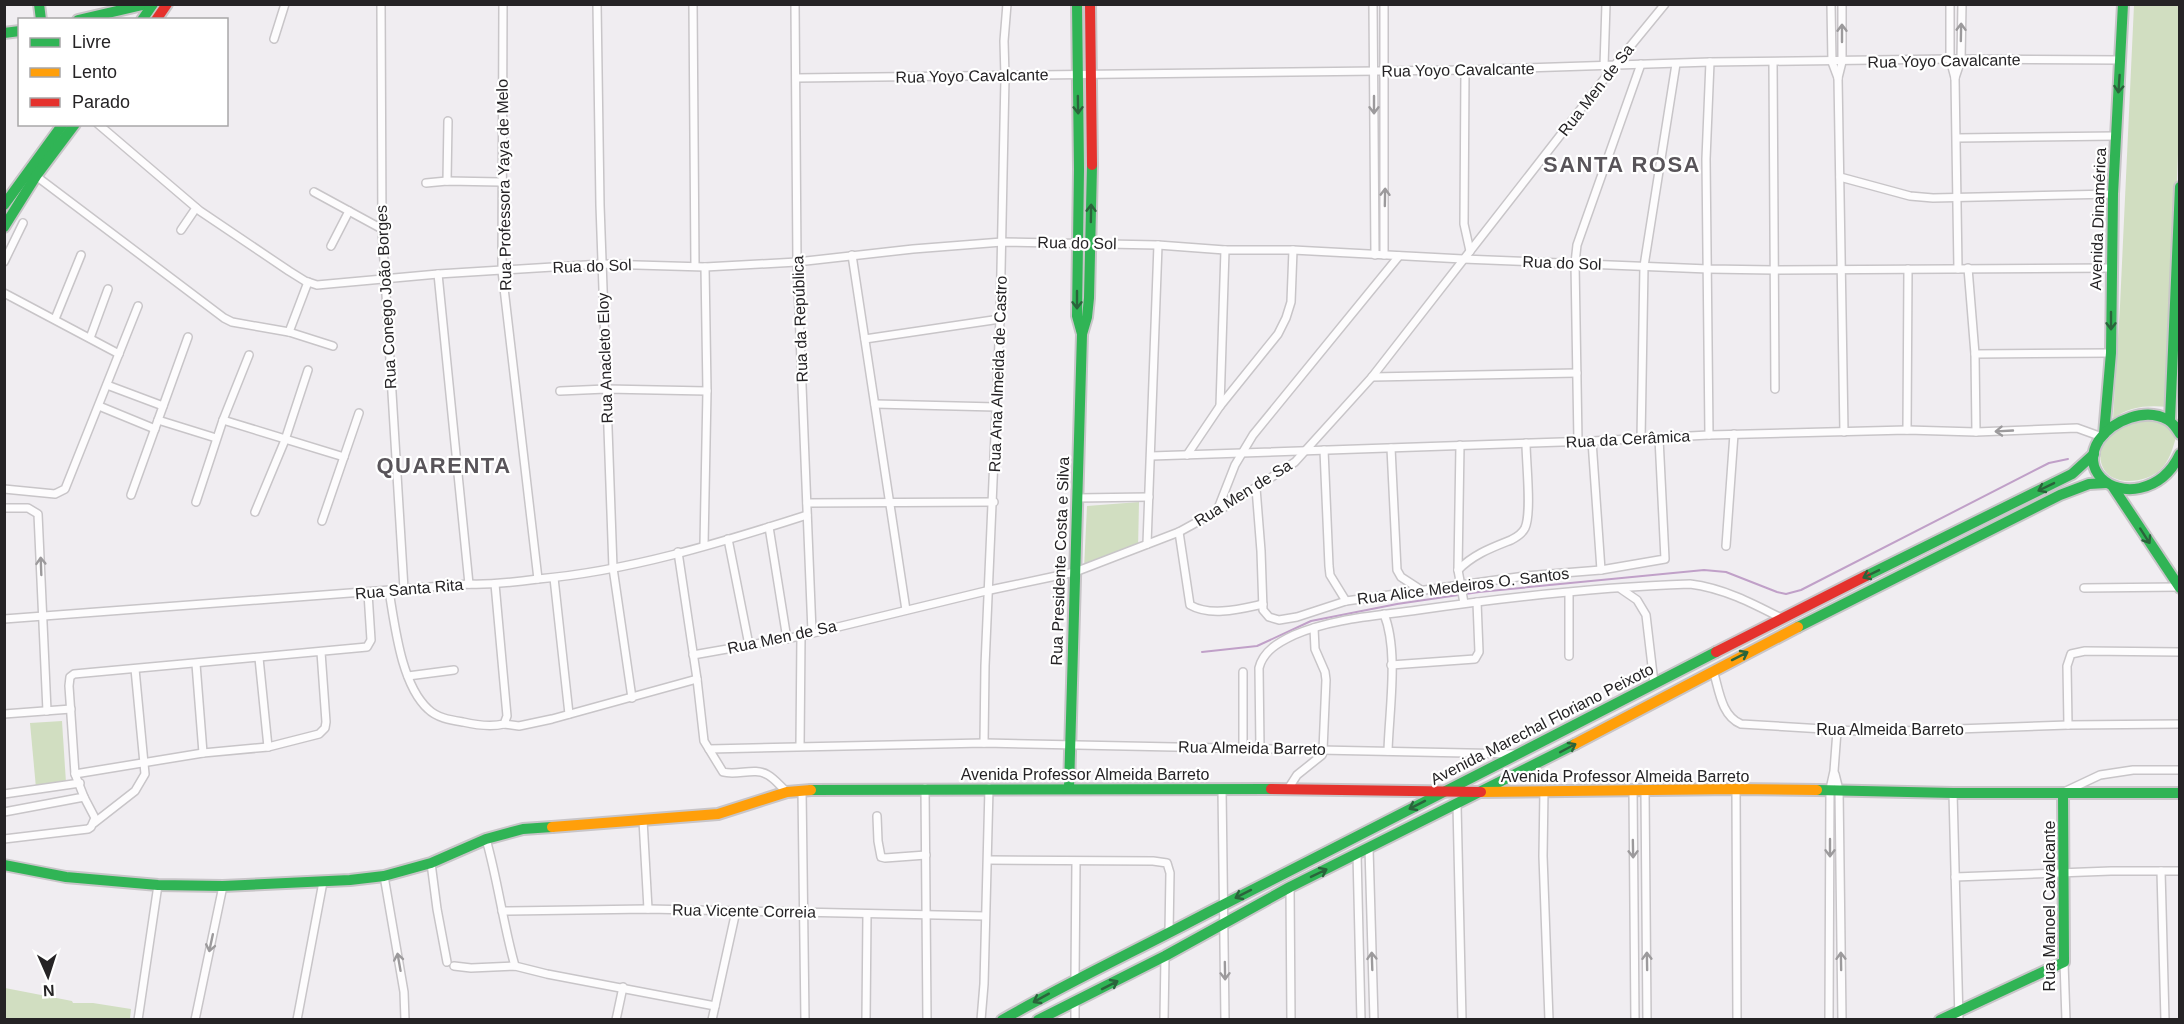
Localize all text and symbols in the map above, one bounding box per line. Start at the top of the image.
legend [18,18,228,126]
one-way arrow [1955,23,1967,43]
one-way arrow [1836,24,1848,44]
text: Livre [72,32,111,52]
street label: Rua Men de Sa [1555,41,1637,139]
street label: Rua Yoyo Cavalcante [1867,51,2021,71]
street label: Rua Yoyo Cavalcante [1381,60,1535,80]
text: Lento [72,62,117,82]
street label: Rua Yoyo Cavalcante [895,66,1049,86]
one-way arrow [2114,73,2125,93]
street label: Rua Professora Yaya de Melo [494,79,514,291]
text: Parado [72,92,130,112]
one-way arrow [1072,94,1083,114]
one-way arrow [1368,94,1380,114]
street label: Avenida Dinamérica [2087,147,2109,291]
district label: SANTA ROSA [1543,152,1701,177]
one-way arrow [1379,187,1391,207]
one-way arrow [1086,204,1097,224]
street label: Rua Conego João Borges [373,205,399,389]
street label: Rua do Sol [1037,234,1117,252]
street label: Rua do Sol [1522,253,1602,273]
street label: Rua da República [789,255,811,383]
street label: Rua do Sol [552,256,632,276]
street label: Rua Ana Almeida de Castro [986,275,1010,473]
one-way arrow [1071,289,1083,309]
street label: Rua Anacleto Eloy [594,292,616,424]
one-way arrow [2105,310,2117,330]
one-way arrow [1994,425,2014,436]
street label: Rua da Cerâmica [1565,427,1691,451]
district label: QUARENTA [376,453,512,478]
street label: Rua Presidente Costa e Silva [1048,456,1072,666]
street label: Rua Men de Sa [1191,456,1295,530]
one-way arrow [2038,481,2055,493]
one-way arrow [2140,527,2152,544]
one-way arrow [35,557,47,577]
street label: Rua Alice Medeiros O. Santos [1356,565,1570,607]
one-way arrow [1863,568,1881,580]
street label: Rua Santa Rita [354,576,464,602]
street label: Rua Men de Sa [726,617,838,657]
one-way arrow [1731,650,1748,662]
street label: Avenida Marechal Floriano Peixoto [1428,660,1656,788]
street label: Rua Almeida Barreto [1816,721,1964,738]
street label: Rua Almeida Barreto [1178,738,1326,758]
one-way arrow [1559,742,1576,754]
street label: Avenida Professor Almeida Barreto [961,766,1209,783]
street label: Avenida Professor Almeida Barreto [1501,768,1749,785]
one-way arrow [1408,799,1426,811]
street label: Rua Manoel Cavalcante [2041,821,2058,991]
one-way arrow [1824,837,1836,857]
one-way arrow [1627,838,1639,858]
one-way arrow [1309,866,1327,878]
one-way arrow [1234,888,1252,900]
street label: Rua Vicente Correia [672,901,816,921]
one-way arrow [205,933,216,952]
north arrow [18,946,78,1006]
one-way arrow [393,952,404,972]
one-way arrow [1367,952,1378,972]
one-way arrow [1641,952,1653,972]
one-way arrow [1836,952,1847,972]
one-way arrow [1219,960,1231,980]
one-way arrow [1100,979,1118,990]
text: N [43,982,55,999]
one-way arrow [1033,992,1050,1004]

